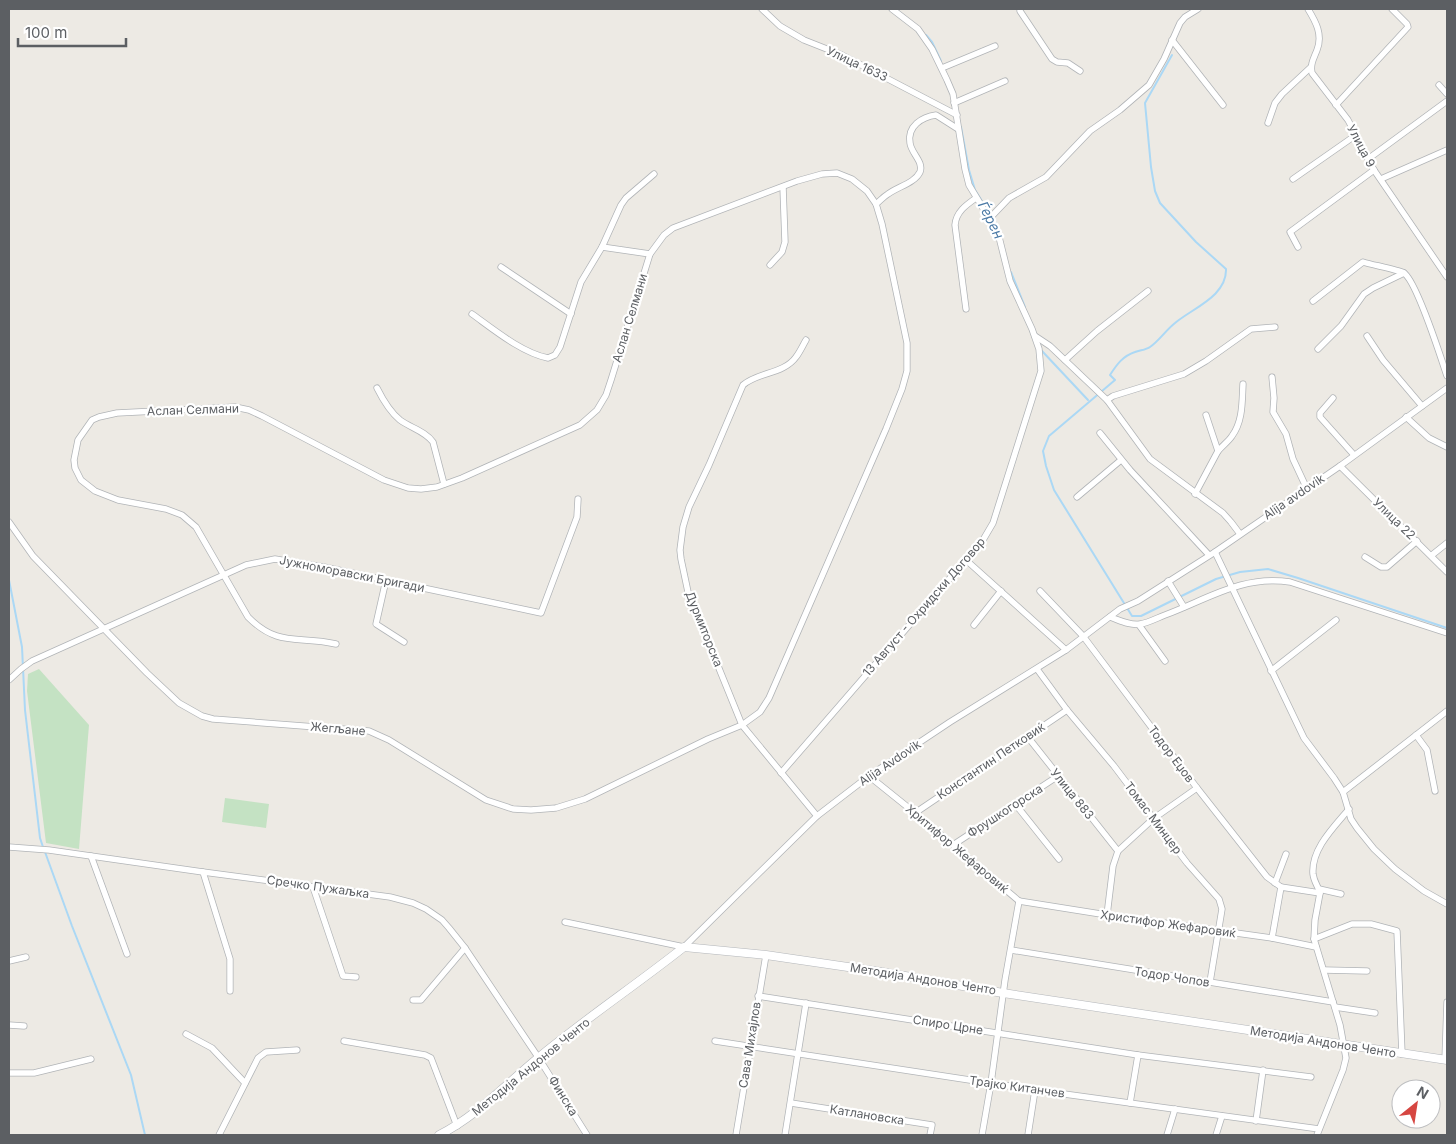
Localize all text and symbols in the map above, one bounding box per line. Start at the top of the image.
scale bar [18,15,125,47]
text: 100 m [25,23,67,42]
street label: Улица 1633 [824,43,890,84]
street label: Улица 9 [1344,122,1379,170]
water label: Ѓерен [975,198,1008,241]
street label: Аслан Селмани [609,272,650,364]
street label: Аслан Селмани [147,400,239,419]
street label: Alija avdovik [1260,470,1328,523]
street label: Улица 22 [1370,495,1419,543]
street label: 13 Август - Охридски Договор [859,534,988,679]
street label: Јужноморавски Бригади [278,552,426,595]
street label: Дурмиторска [682,589,726,669]
street label: Жегљане [310,719,366,738]
street label: Константин Петковиќ [934,719,1048,802]
street label: Тодор Еџов [1145,722,1198,785]
street label: Alija Avdovik [856,736,924,789]
street label: Улица 883 [1047,765,1097,822]
street label: Томас Минцер [1121,779,1185,857]
street label: Фрушкогорска [964,781,1045,840]
street label: Хритифор Жефаровиќ [903,801,1012,896]
street label: Сречко Пужаљка [266,872,370,901]
street label: Христифор Жефаровиќ [1099,907,1237,941]
street label: Методија Андонов Ченто [849,960,997,997]
street label: Тодор Чопов [1133,963,1211,990]
street label: Сава Михајлов [735,1000,764,1089]
street label: Спиро Црне [912,1012,984,1037]
street label: Методија Андонов Ченто [469,1014,593,1119]
street label: Методија Андонов Ченто [1249,1023,1397,1060]
street label: Трајко Китанчев [968,1072,1066,1101]
street label: Финска [545,1073,582,1118]
north arrow [1391,1079,1441,1129]
text: N [1414,1082,1432,1102]
street label: Катлановска [829,1101,905,1128]

